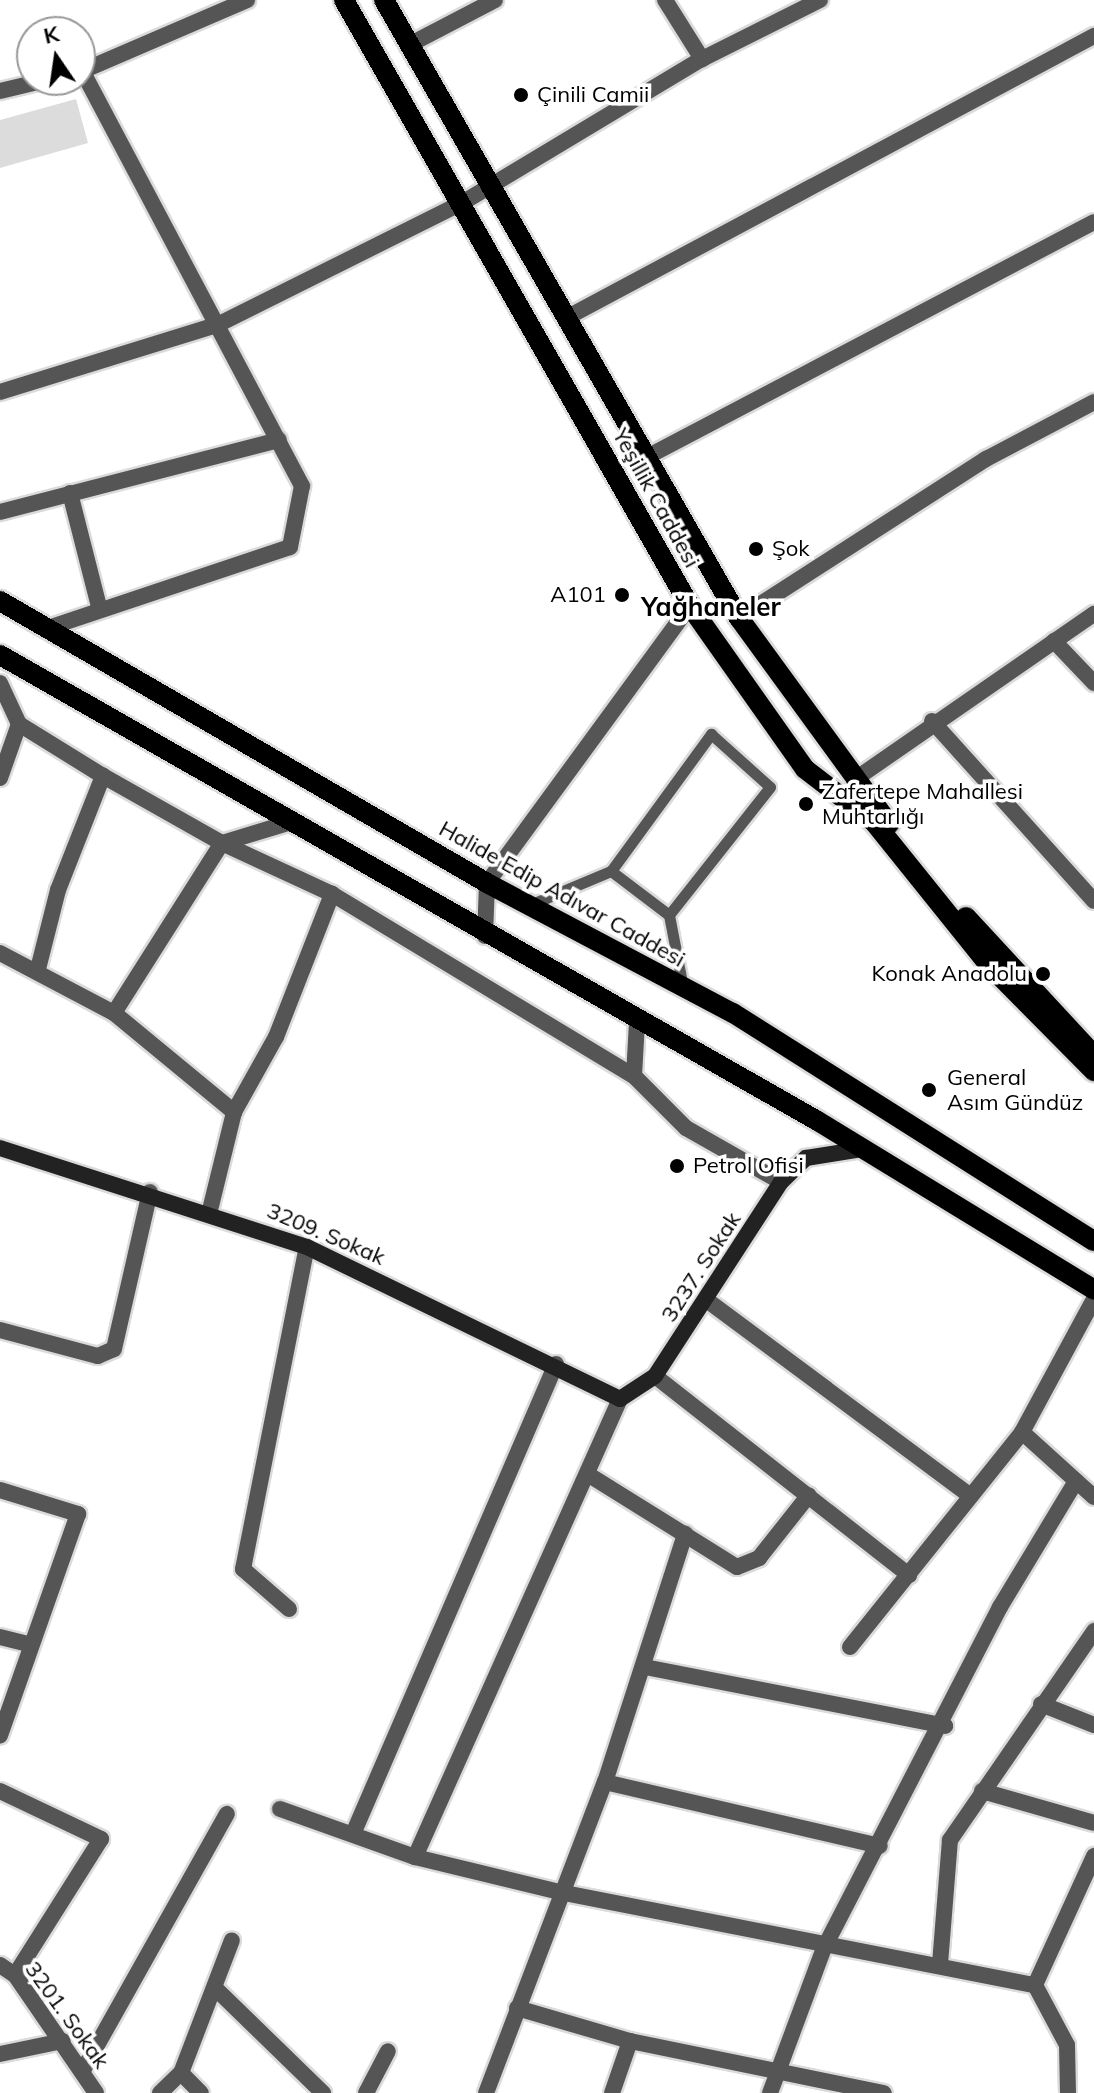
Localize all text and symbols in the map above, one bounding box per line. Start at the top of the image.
north arrow [16,16,96,96]
text: K [41,19,61,50]
place label: Çinili Camii [537,82,649,108]
marker: Çinili Camii [512,86,530,104]
street label: Yeşillik Caddesi [607,424,705,572]
place label: Şok [772,536,810,562]
marker: Şok [747,540,765,558]
place label: A101 [550,582,606,608]
marker: A101 [613,586,631,604]
district label: Yağhaneler [641,591,781,623]
place label: Zafertepe Mahallesi Muhtarlığı [822,778,1023,830]
marker: Zafertepe Mahallesi Muhtarlığı [797,795,815,813]
street label: Halide Edip Adıvar Caddesi [434,815,690,973]
place label: Konak Anadolu [872,961,1027,987]
marker: Konak Anadolu [1034,965,1052,983]
place label: General Asım Gündüz [947,1064,1083,1116]
marker: General Asım Gündüz [918,1079,940,1101]
place label: Petrol Ofisi [693,1153,804,1179]
marker: Petrol Ofisi [668,1157,686,1175]
street label: 3209. Sokak [263,1197,389,1271]
street label: 3237. Sokak [656,1207,746,1327]
street label: 3201. Sokak [19,1956,115,2074]

